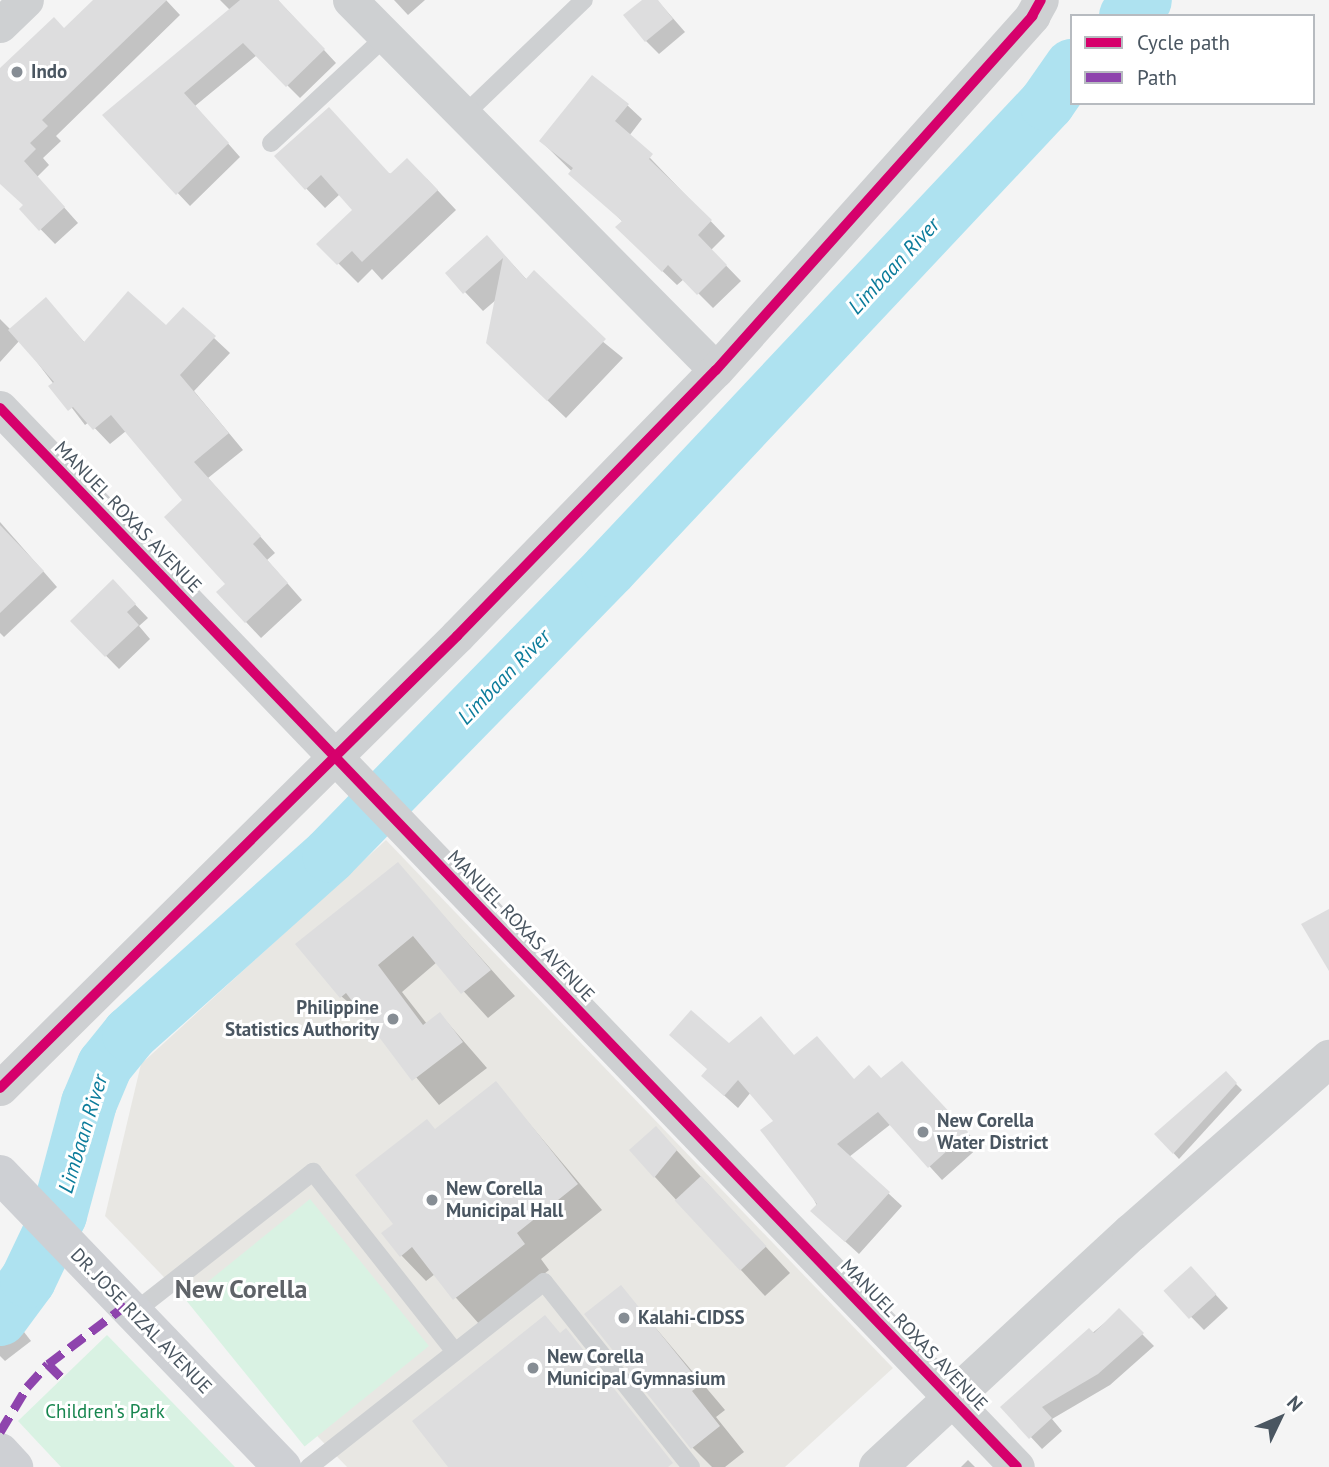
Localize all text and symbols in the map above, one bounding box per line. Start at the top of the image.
legend [1070,14,1315,105]
text: Cycle path [1137,29,1230,56]
place label: Indo [31,61,67,83]
marker: Indo [9,64,25,80]
text: Path [1137,64,1177,91]
water label: Limbaan River [843,213,945,319]
street label: MANUEL ROXAS AVENUE [49,436,207,598]
water label: Limbaan River [452,624,556,730]
street label: MANUEL ROXAS AVENUE [442,845,600,1007]
place label: Philippine Statistics Authority [224,997,379,1041]
marker: Philippine Statistics Authority [385,1011,401,1027]
water label: Limbaan River [53,1072,113,1196]
place label: New Corella Water District [937,1110,1048,1154]
marker: New Corella Water District [915,1124,931,1140]
place label: New Corella Municipal Hall [446,1178,563,1222]
marker: New Corella Municipal Hall [424,1192,440,1208]
street label: DR. JOSE RIZAL AVENUE [65,1243,217,1399]
street label: MANUEL ROXAS AVENUE [835,1254,993,1416]
district label: New Corella [174,1273,308,1305]
place label: Kalahi-CIDSS [638,1307,745,1329]
marker: Kalahi-CIDSS [616,1310,632,1326]
place label: New Corella Municipal Gymnasium [547,1346,726,1390]
marker: New Corella Municipal Gymnasium [525,1360,541,1376]
north arrow [1245,1383,1315,1453]
text: N [1282,1391,1308,1416]
park label: Children's Park [45,1401,165,1423]

